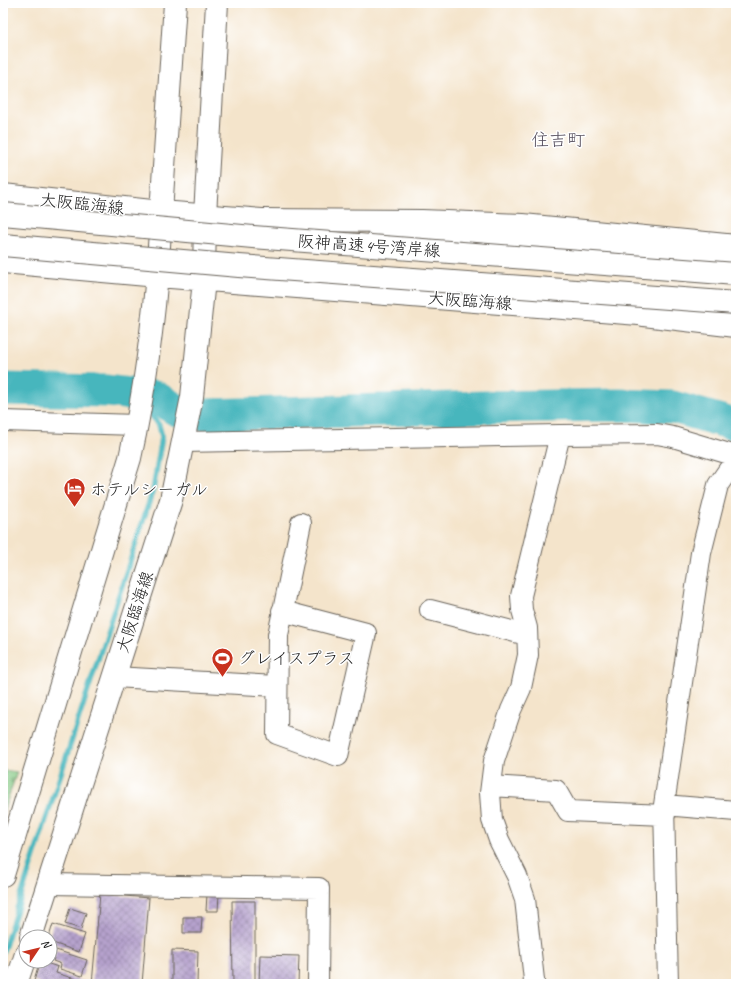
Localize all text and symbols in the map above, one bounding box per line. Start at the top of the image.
district label: 住吉町 [531,129,585,151]
street label: 大阪臨海線 [39,189,125,219]
street label: 阪神高速4号湾岸線 [297,231,441,261]
street label: 大阪臨海線 [427,288,513,314]
hotel icon: ホテルシーガル [61,476,87,509]
place label: ホテルシーガル [90,479,208,500]
street label: 大阪臨海線 [112,568,158,656]
sports icon: グレイスプラス [209,645,235,678]
place label: グレイスプラス [238,648,355,669]
north arrow [18,929,58,969]
text: N [39,936,55,952]

